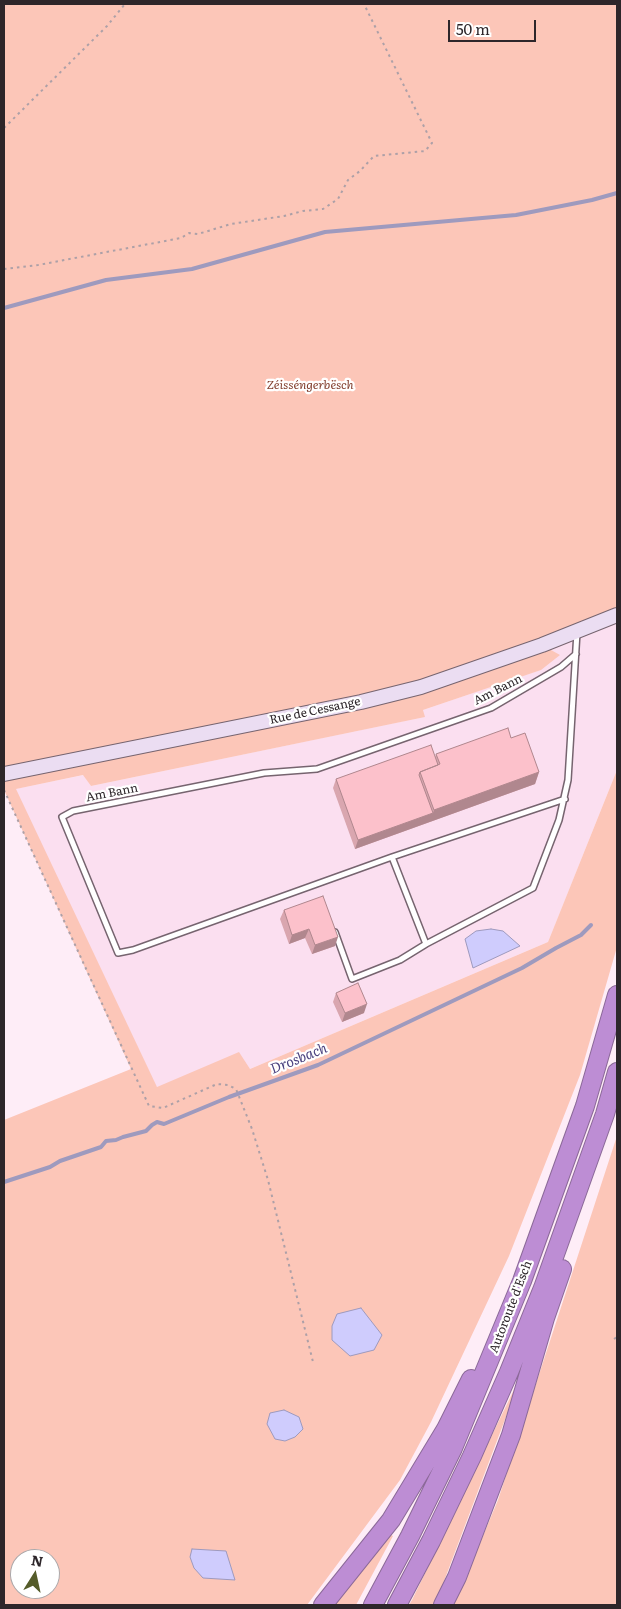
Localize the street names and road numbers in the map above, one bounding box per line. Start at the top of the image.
street label: Am Bann [471,672,525,708]
street label: Rue de Cessange [268,694,362,728]
street label: Am Bann [85,781,139,805]
street label: Autoroute d'Esch [487,1259,535,1355]

